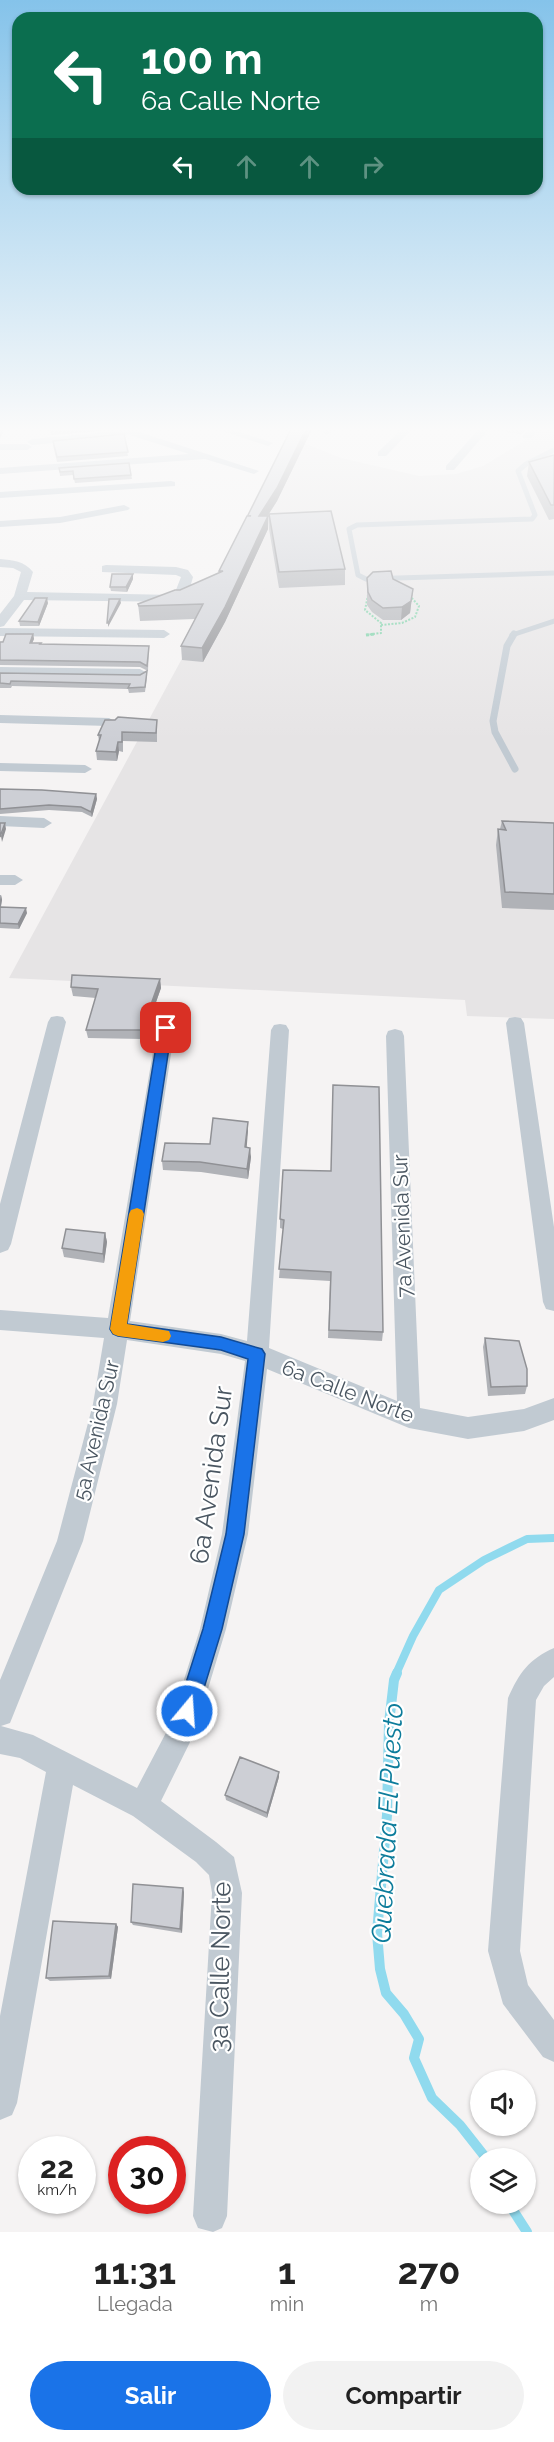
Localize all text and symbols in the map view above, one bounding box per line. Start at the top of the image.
text: 100 m [141,35,263,84]
icon: left [42,36,120,114]
text: 6a Calle Norte [141,85,320,116]
icon: left [167,150,200,183]
icon: ahead [230,150,263,183]
icon: ahead [293,150,326,183]
icon: right [356,150,389,183]
pin [140,1002,191,1053]
icon: arrive [149,1011,182,1044]
street label: 7a Avenida Sur [387,1153,417,1298]
street label: 6a Calle Norte [278,1354,418,1428]
street label: 5a Avenida Sur [68,1357,124,1503]
street label: 6a Avenida Sur [184,1384,238,1566]
position arrow [155,1679,219,1743]
water label: Quebrada El Puesto [365,1702,409,1944]
street label: 3a Calle Norte [204,1881,236,2053]
map controls [470,2070,536,2214]
button: sound [470,2070,536,2136]
speed limit sign: 30 [108,2136,186,2214]
button: layers [470,2148,536,2214]
text: 22 [40,2150,74,2185]
text: km/h [37,2181,77,2199]
text: 11:31 [94,2250,176,2292]
text: 1 [278,2250,296,2292]
text: 270 [398,2250,460,2292]
text: Llegada [97,2292,173,2316]
text: min [270,2292,304,2316]
text: m [420,2292,438,2316]
button: Salir [30,2361,271,2430]
button: Compartir [283,2361,524,2430]

